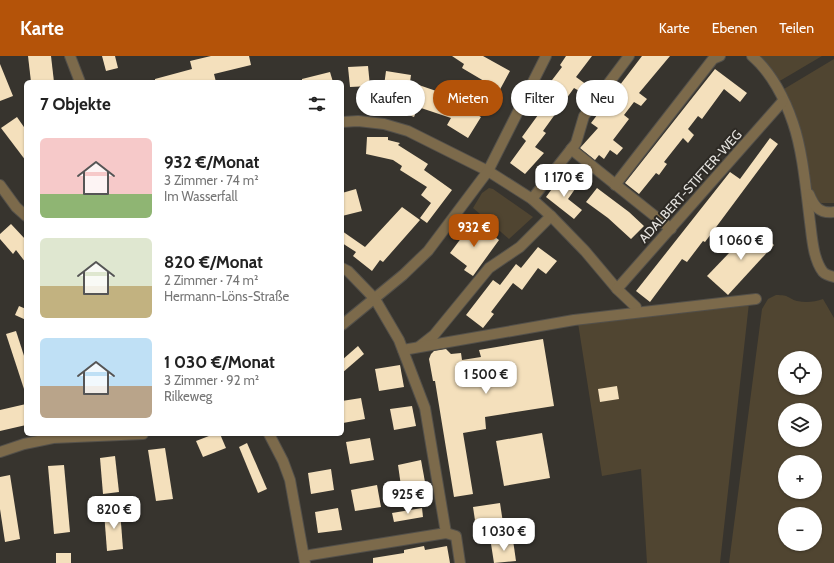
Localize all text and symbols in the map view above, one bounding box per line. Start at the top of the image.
text: Karte [20,17,64,40]
text: Karte [659,19,690,37]
text: Ebenen [712,19,757,37]
text: Teilen [779,19,814,37]
chip: Kaufen [356,80,425,116]
chip: Mieten [433,80,503,116]
chip: Filter [511,80,568,116]
chip: Neu [576,80,628,116]
icon: filters [306,93,328,115]
text: 7 Objekte [40,94,111,114]
street label: ADALBERT-STIFTER-WEG [635,126,745,246]
text: 932 €/Monat [164,152,259,172]
icon: home [72,154,120,202]
pin: 1 170 € [527,164,601,198]
text: 1 170 € [544,169,584,185]
text: 3 Zimmer · 74 m² [164,172,259,188]
text: Im Wasserfall [164,188,238,204]
pin: 932 € [446,214,502,248]
text: 932 € [458,219,490,235]
pin: 1 060 € [704,227,778,261]
text: 1 060 € [719,232,763,248]
text: 820 €/Monat [164,252,263,272]
icon: home [72,254,120,302]
text: 2 Zimmer · 74 m² [164,272,258,288]
text: Hermann-Löns-Straße [164,288,289,304]
map controls [778,351,822,551]
button: locate [778,351,822,395]
text: 1 030 €/Monat [164,352,275,372]
icon: home [72,354,120,402]
pin: 1 500 € [449,361,523,395]
text: 1 500 € [464,366,508,382]
text: 3 Zimmer · 92 m² [164,372,259,388]
text: Rilkeweg [164,388,212,404]
button: layers [778,403,822,447]
button: + [778,455,822,499]
pin: 925 € [380,481,436,515]
text: 925 € [392,486,424,502]
pin: 820 € [86,496,142,530]
text: 820 € [96,501,132,517]
button: − [778,507,822,551]
pin: 1 030 € [467,518,541,552]
text: 1 030 € [482,523,526,539]

